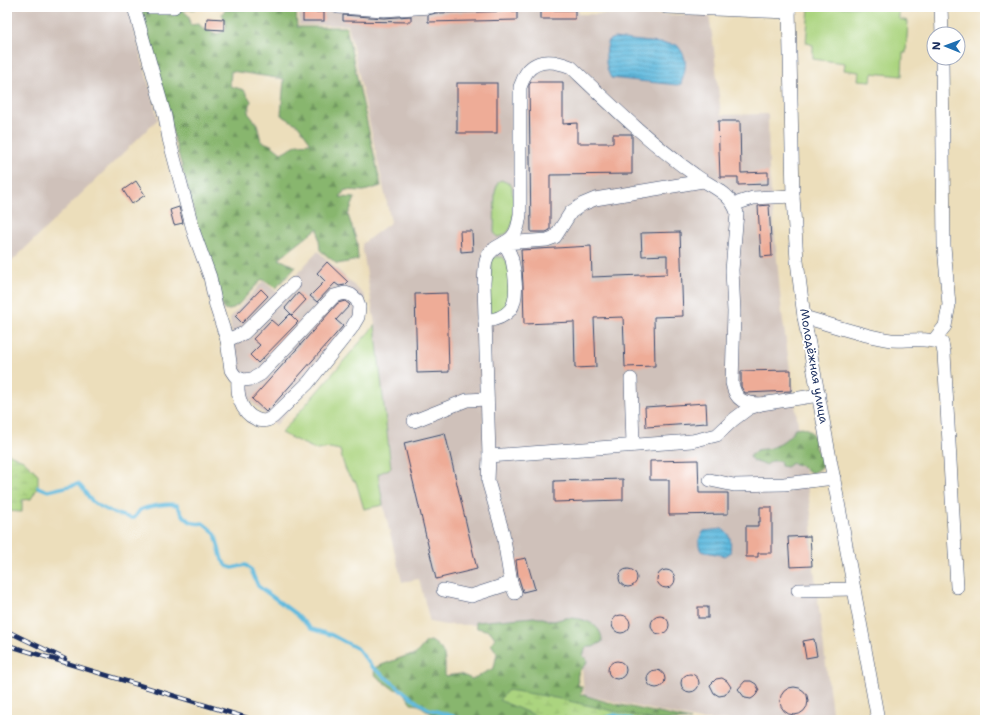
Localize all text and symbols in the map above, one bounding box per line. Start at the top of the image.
north arrow [926,26,966,66]
text: N [929,41,944,50]
street label: Молодёжная улица [796,307,832,425]

